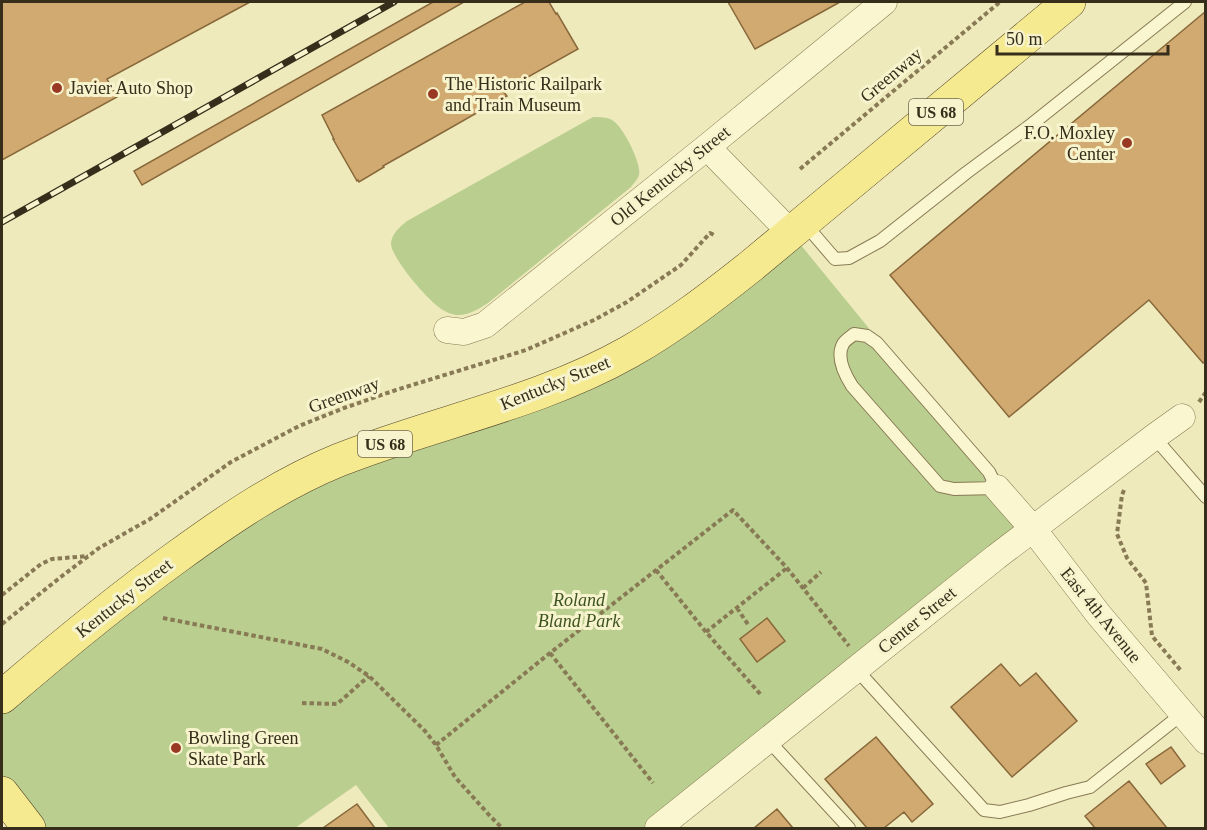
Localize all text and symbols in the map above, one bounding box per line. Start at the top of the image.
scale bar [997,18,1168,56]
text: 50 m [1006,29,1043,49]
street label: Greenway [856,44,926,106]
place label: The Historic Railpark and Train Museum [445,74,602,115]
place label: Javier Auto Shop [69,78,193,98]
marker: Javier Auto Shop [50,81,64,95]
marker: The Historic Railpark and Train Museum [426,87,440,101]
road number: US 68 [909,99,963,125]
street label: Old Kentucky Street [606,122,734,230]
place label: F.O. Moxley Center [1024,123,1115,164]
marker: F.O. Moxley Center [1120,136,1134,150]
street label: Kentucky Street [497,352,613,414]
street label: Greenway [306,373,382,417]
road number: US 68 [358,431,412,457]
street label: Kentucky Street [72,554,176,642]
street label: East 4th Avenue [1057,563,1145,667]
street label: Center Street [874,583,960,657]
park label: Roland Bland Park [538,590,621,631]
place label: Bowling Green Skate Park [188,728,298,769]
marker: Bowling Green Skate Park [169,741,183,755]

